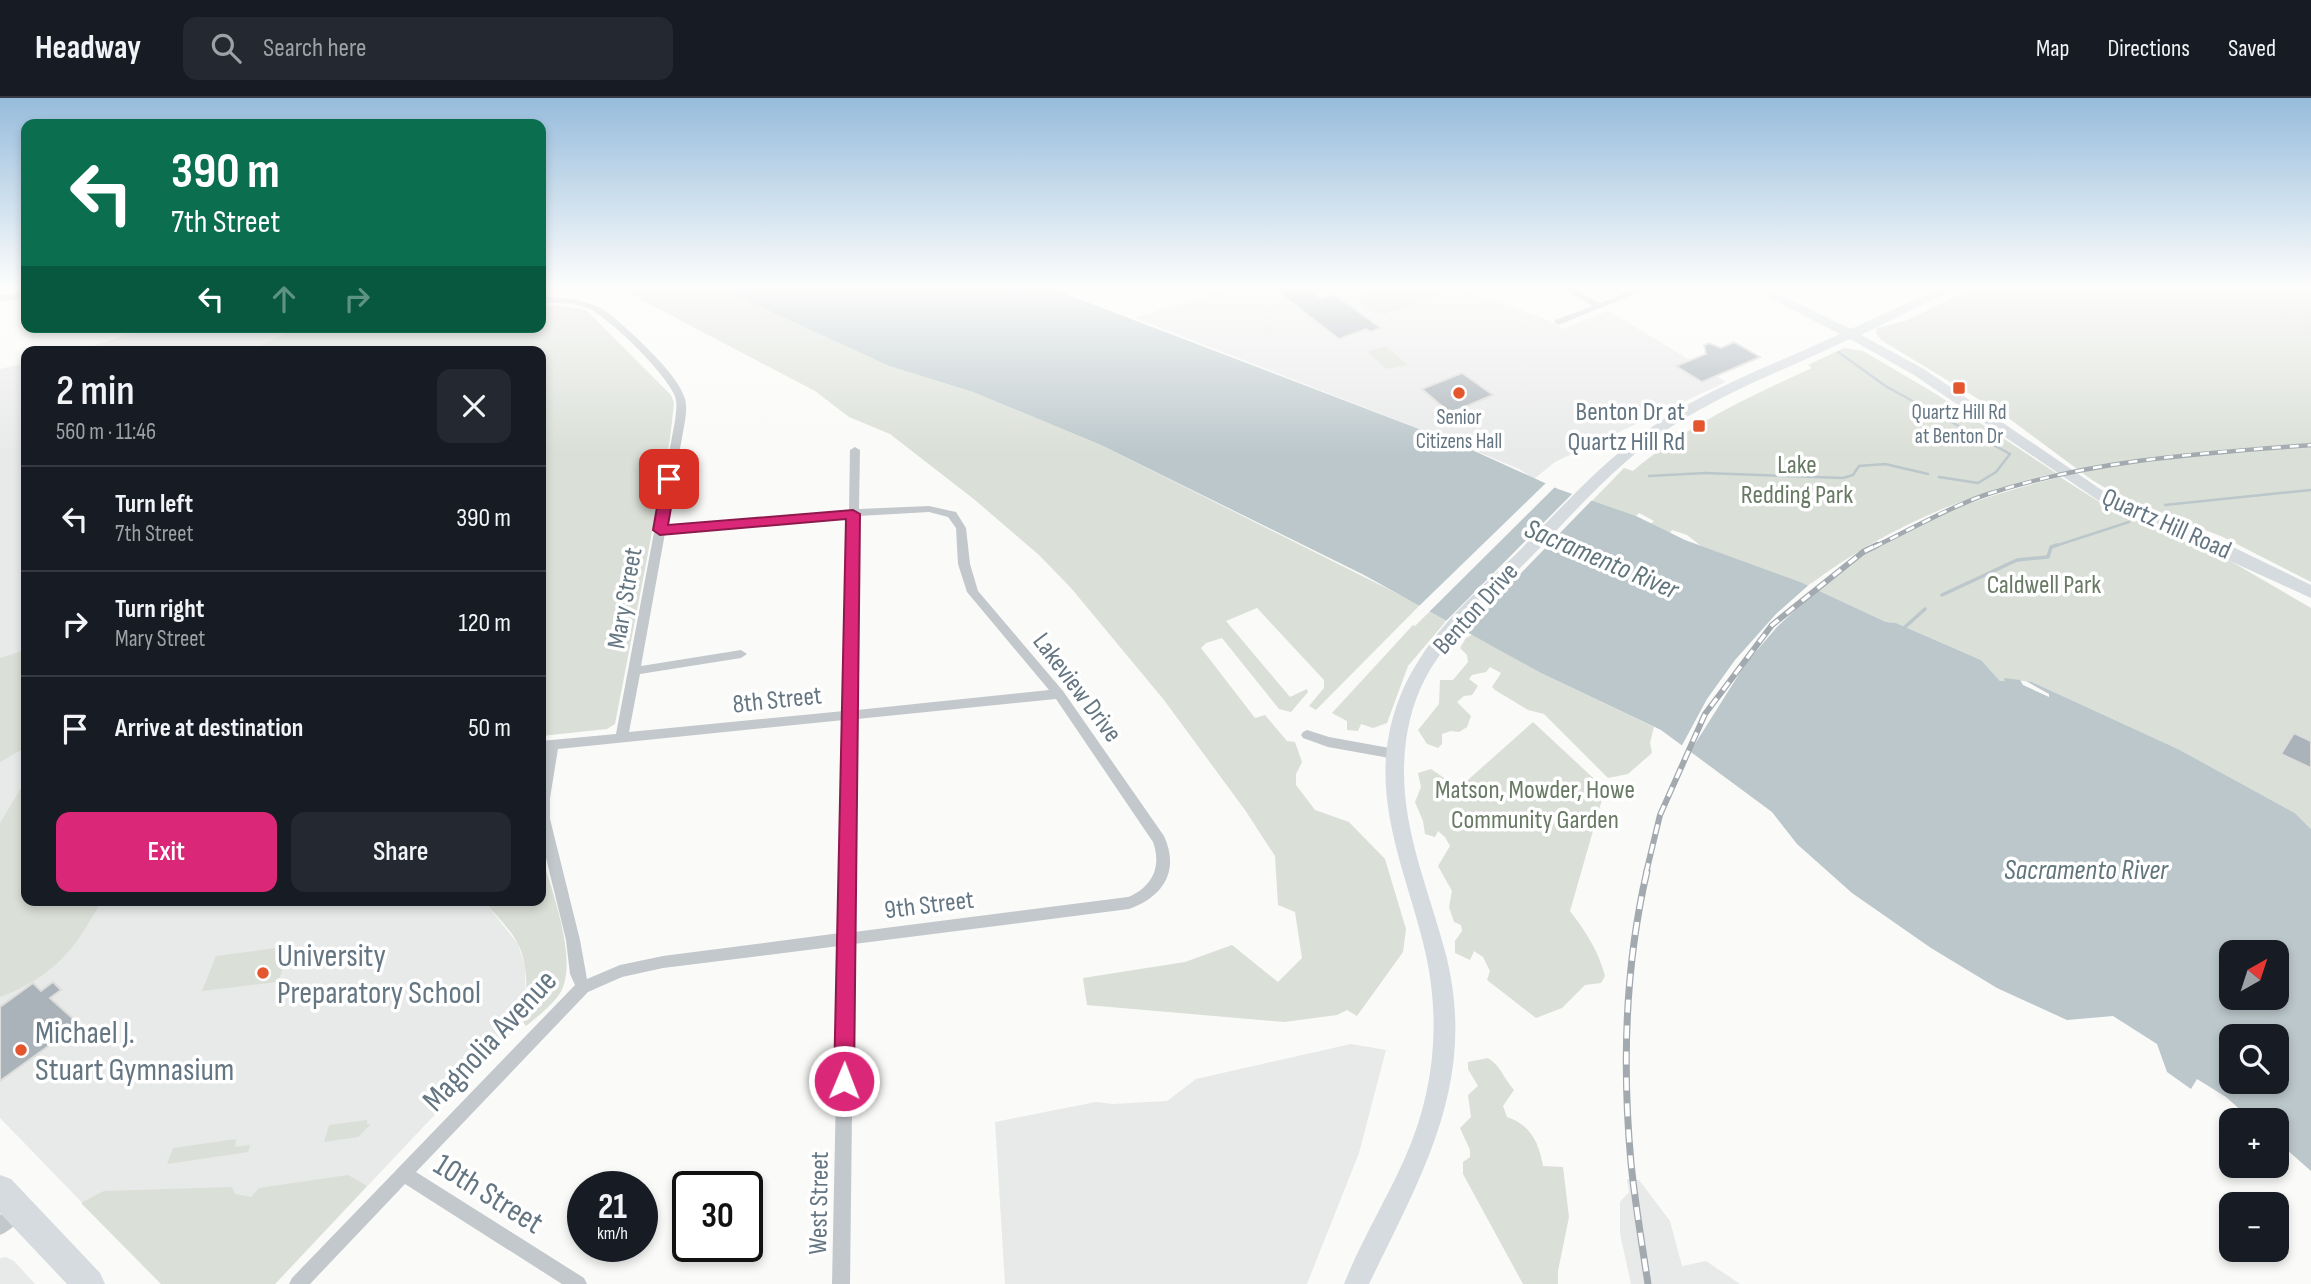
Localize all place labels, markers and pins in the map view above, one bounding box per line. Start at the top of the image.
marker: Quartz Hill Rd at Benton Dr [1951,380,1967,396]
marker: Senior Citizens Hall [1451,385,1467,401]
place label: Benton Dr at Quartz Hill Rd [1568,397,1685,458]
place label: Quartz Hill Rd at Benton Dr [1912,400,2006,449]
place label: Senior Citizens Hall [1416,405,1502,454]
marker: Benton Dr at Quartz Hill Rd [1691,418,1707,434]
pin [639,449,699,509]
place label: University Preparatory School [277,937,481,1013]
marker: University Preparatory School [255,965,271,981]
place label: Michael J. Stuart Gymnasium [35,1014,234,1090]
marker: Michael J. Stuart Gymnasium [13,1042,29,1058]

